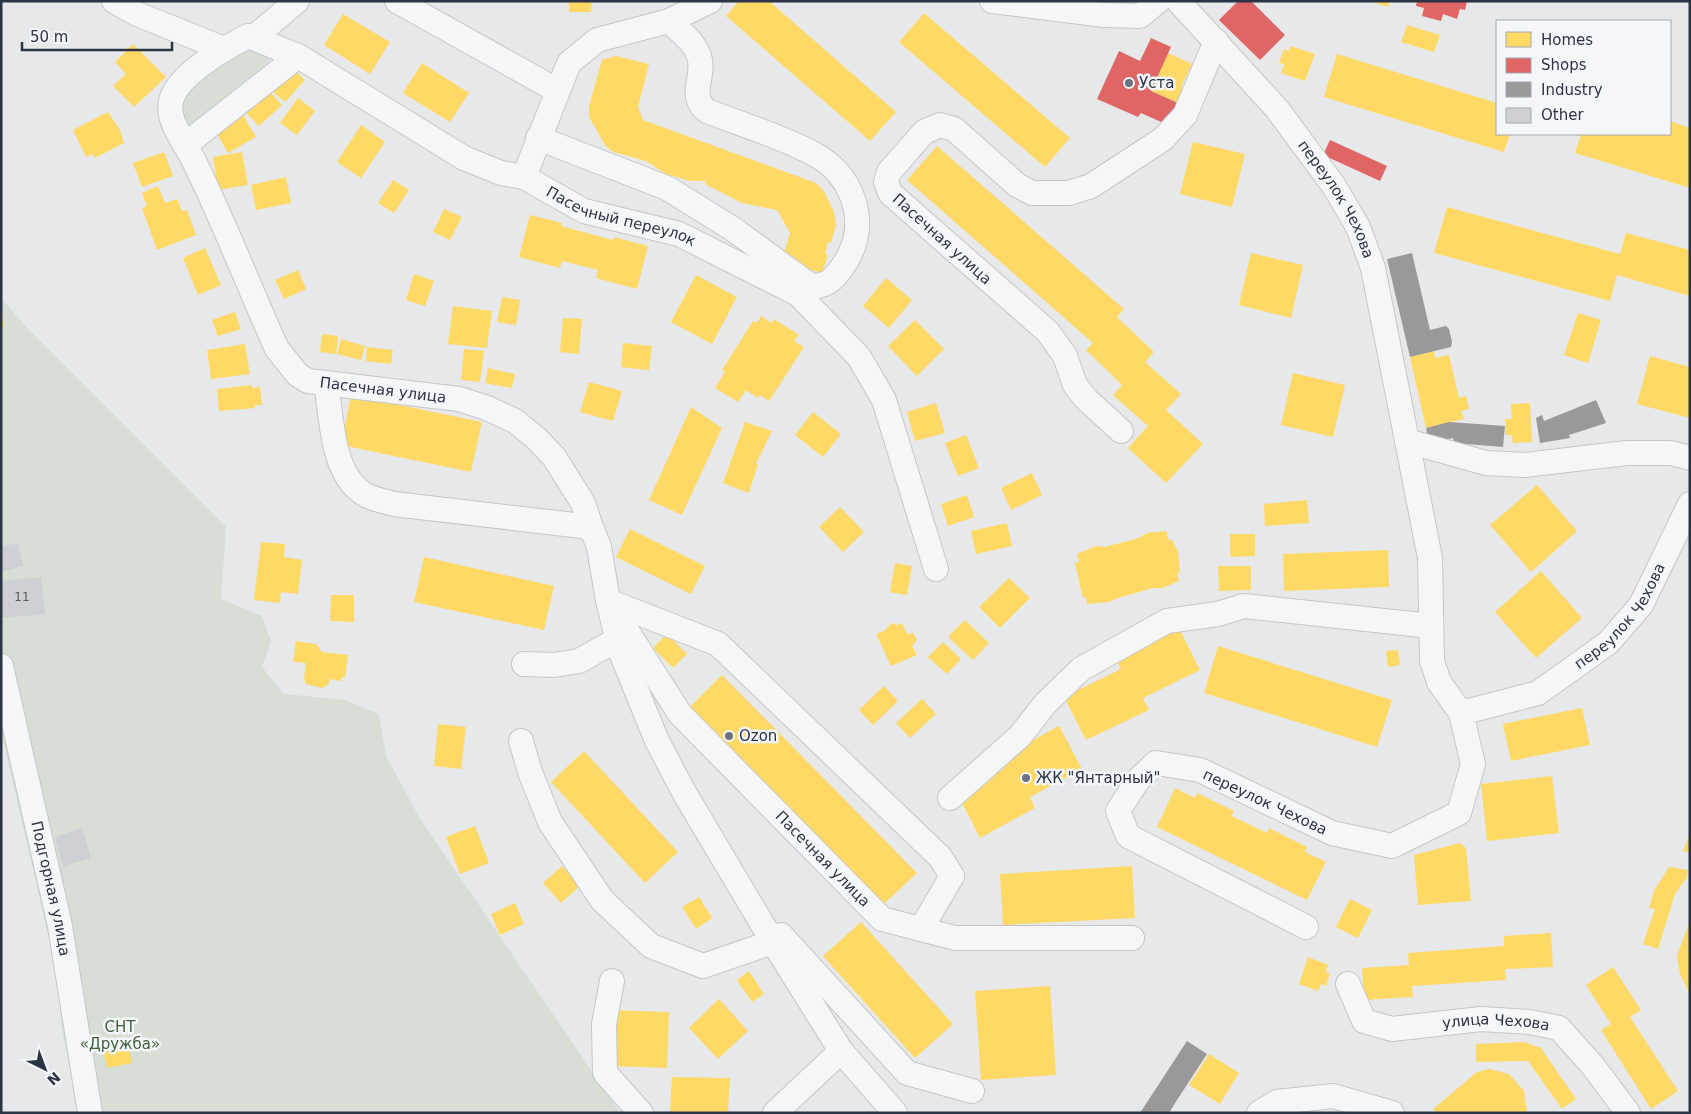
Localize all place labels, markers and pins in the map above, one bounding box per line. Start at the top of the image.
place label: Уста [1139,74,1174,92]
marker: Уста [1123,77,1135,89]
place label: Ozon [739,727,777,745]
marker: Ozon [723,730,735,742]
place label: ЖК "Янтарный" [1036,769,1160,787]
marker: ЖК "Янтарный" [1020,772,1032,784]

